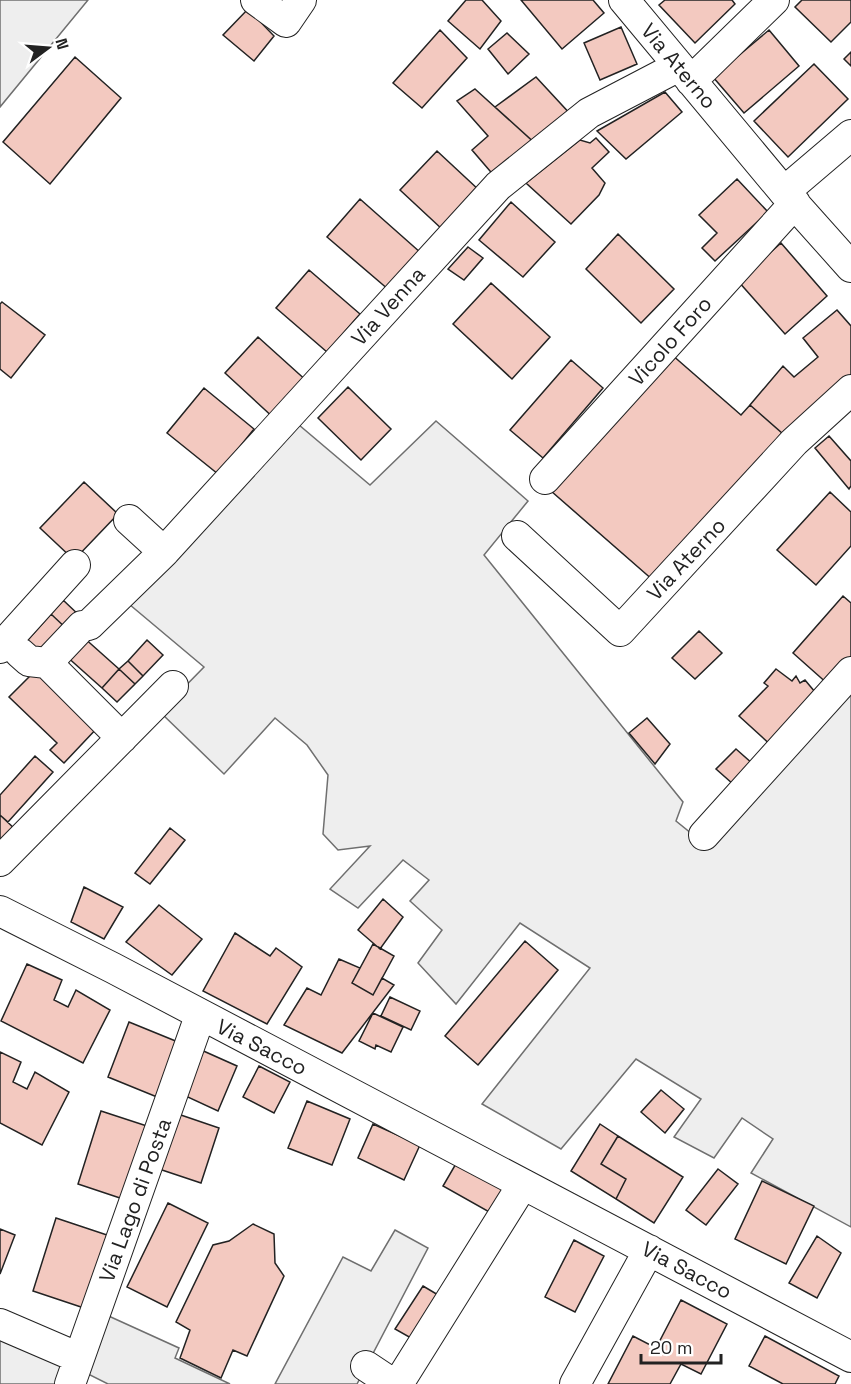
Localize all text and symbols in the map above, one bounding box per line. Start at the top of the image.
north arrow [18,18,78,78]
street label: Via Aterno [635,18,723,114]
text: N [50,36,74,52]
street label: Via Venna [345,261,431,351]
street label: Vicolo Foro [623,290,717,392]
street label: Via Aterno [641,512,731,606]
street label: Via Sacco [212,1013,312,1081]
street label: Via Lago di Posta [93,1114,177,1286]
street label: Via Sacco [637,1235,737,1305]
scale bar [641,1327,720,1365]
text: 20 m [650,1336,693,1359]

